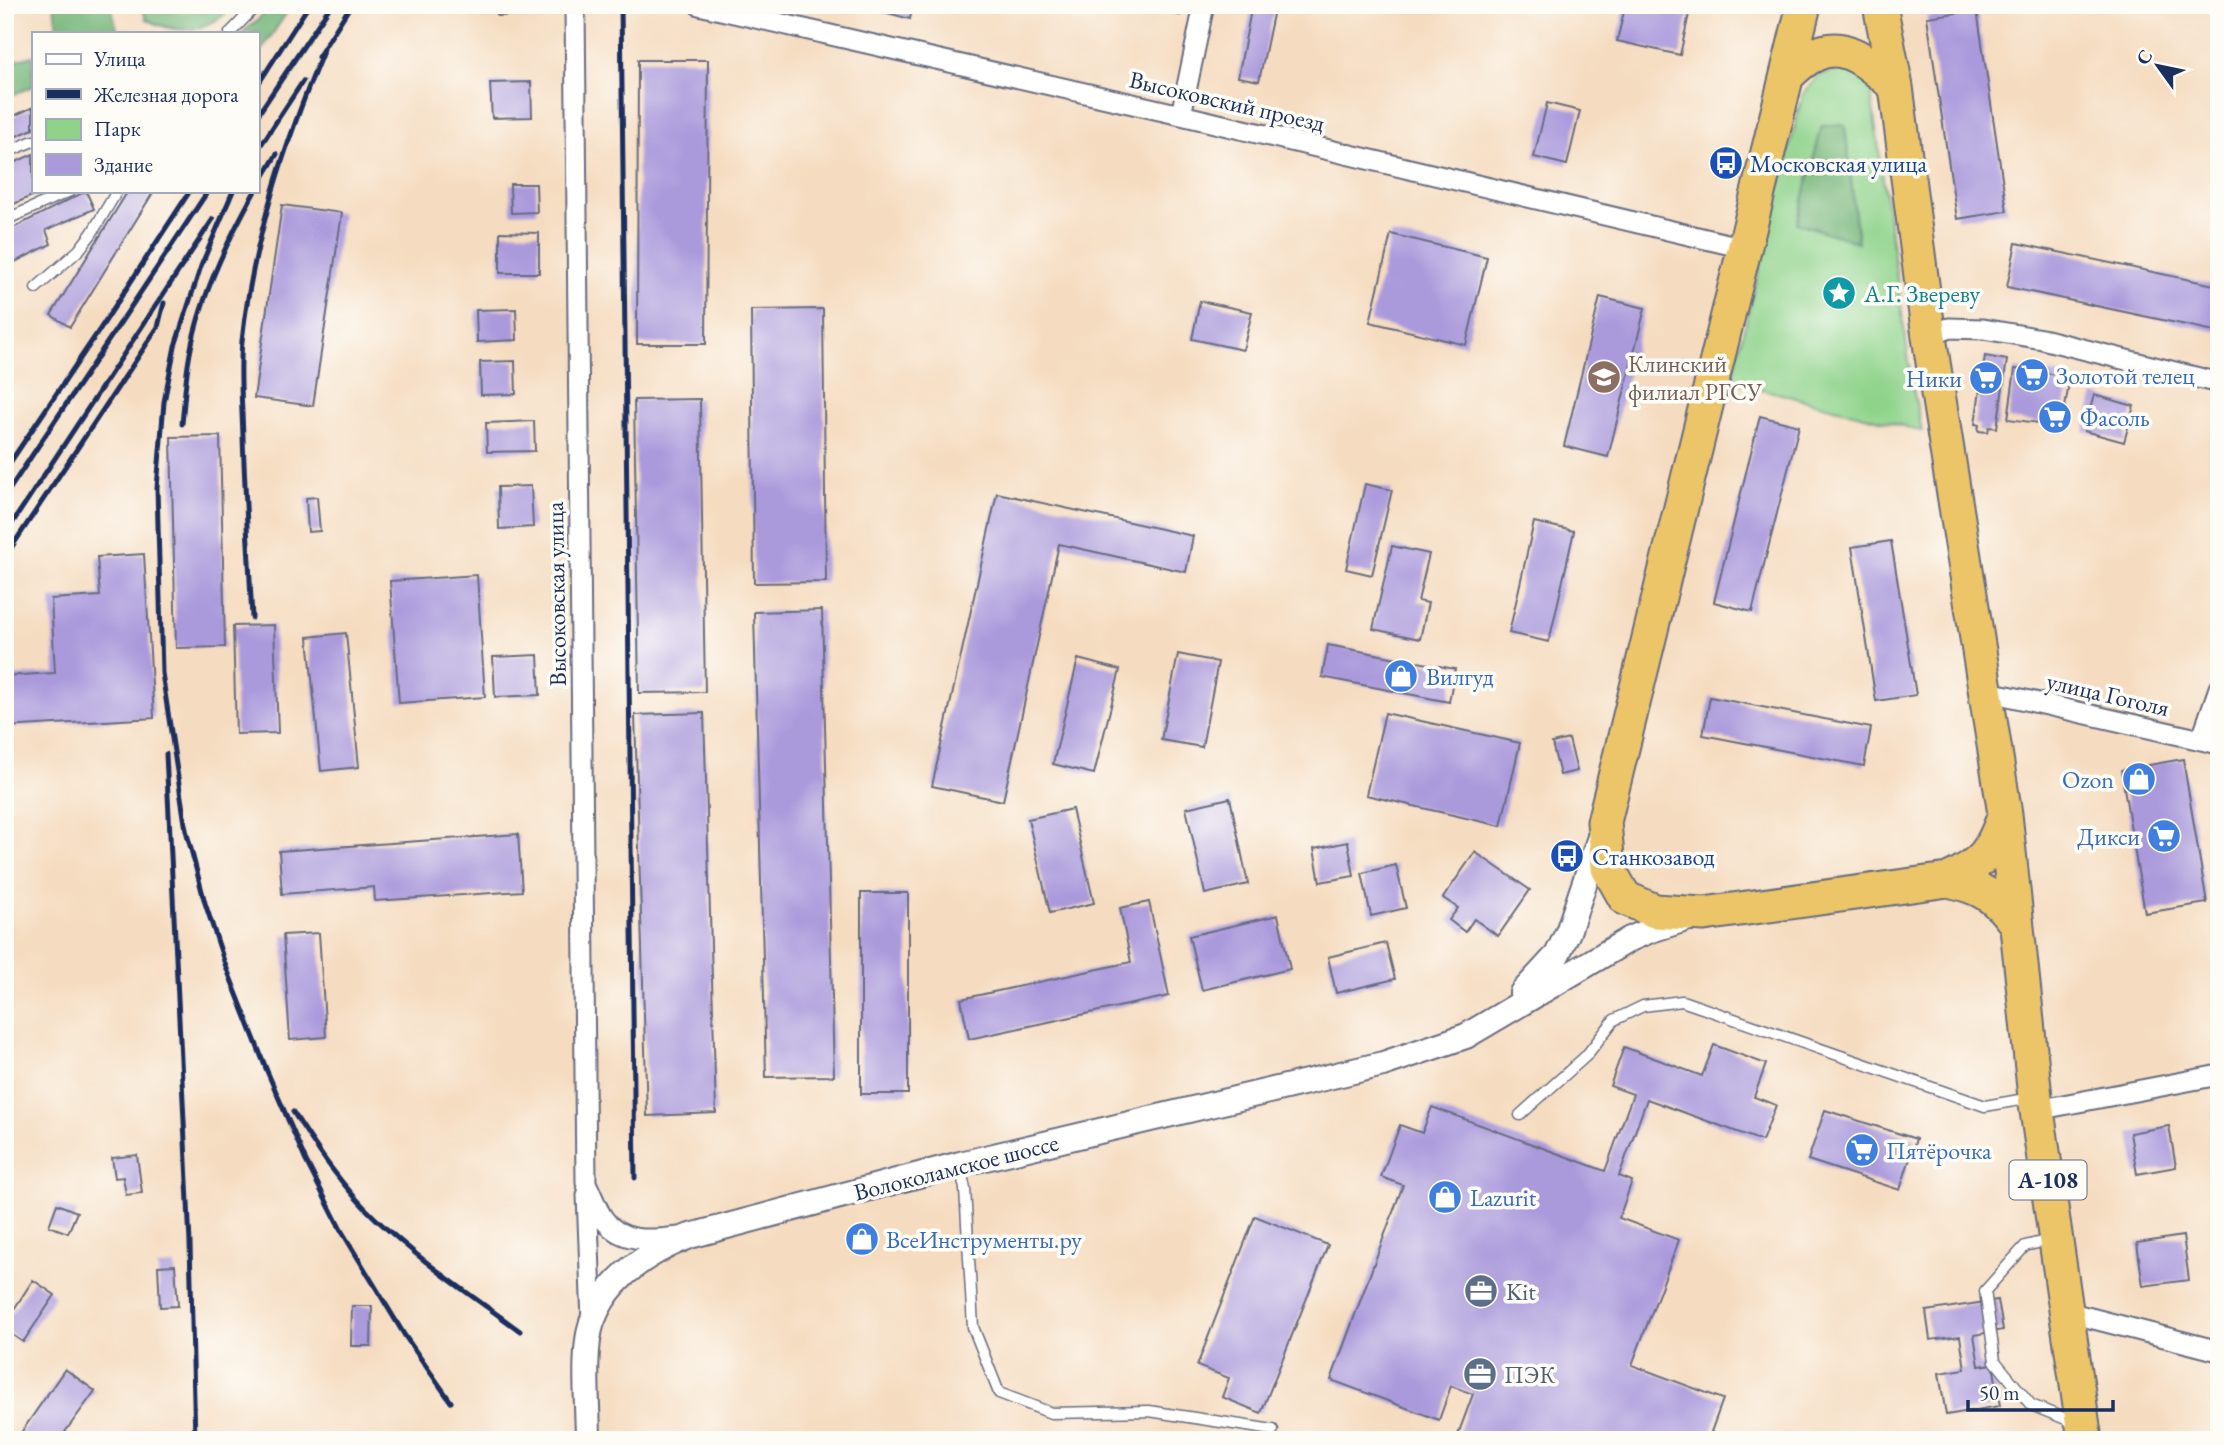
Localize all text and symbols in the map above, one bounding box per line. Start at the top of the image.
legend [32,32,259,192]
north arrow [2122,32,2192,102]
text: Улица [93,45,146,72]
text: С [2130,45,2158,69]
street label: Высоковский проезд [1126,63,1328,139]
text: Железная дорога [93,81,239,108]
text: Парк [94,115,141,142]
bus stop icon: Московская улица [1707,144,1745,182]
place label: Московская улица [1750,148,1928,179]
text: Здание [94,151,153,178]
place icon: А.Г. Звереву [1820,274,1858,312]
place label: А.Г. Звереву [1863,278,1981,309]
place label: Клинский филиал РГСУ [1628,348,1763,407]
supermarket icon: Золотой телец [2013,356,2051,394]
school or university icon: Клинский филиал РГСУ [1585,358,1623,396]
supermarket icon: Ники [1967,359,2005,397]
place label: Золотой телец [2056,360,2195,391]
place label: Ники [1906,363,1962,394]
supermarket icon: Фасоль [2036,398,2074,436]
place label: Фасоль [2080,402,2150,433]
street label: Высоковская улица [539,501,573,687]
shop icon: Вилгуд [1382,657,1420,695]
place label: Вилгуд [1426,661,1494,692]
street label: улица Гоголя [2044,665,2173,723]
shop icon: Ozon [2120,760,2158,798]
place label: Ozon [2062,764,2114,795]
supermarket icon: Дикси [2145,817,2183,855]
place label: Дикси [2077,821,2140,852]
bus stop icon: Станкозавод [1548,837,1586,875]
place label: Станкозавод [1592,841,1715,872]
street label: Волоколамское шоссе [850,1127,1062,1207]
supermarket icon: Пятёрочка [1843,1131,1881,1169]
place label: Пятёрочка [1886,1135,1992,1166]
road number: А-108 [2010,1161,2086,1200]
shop icon: Lazurit [1426,1178,1464,1216]
place label: Lazurit [1470,1182,1537,1213]
shop icon: ВсеИнструменты.ру [843,1220,881,1258]
place label: ВсеИнструменты.ру [886,1224,1082,1255]
office icon: Kit [1462,1272,1500,1310]
place label: Kit [1506,1276,1536,1307]
office icon: ПЭК [1461,1355,1499,1393]
place label: ПЭК [1504,1359,1555,1390]
scale bar [1968,1368,2114,1412]
text: 50 m [1979,1379,2020,1406]

